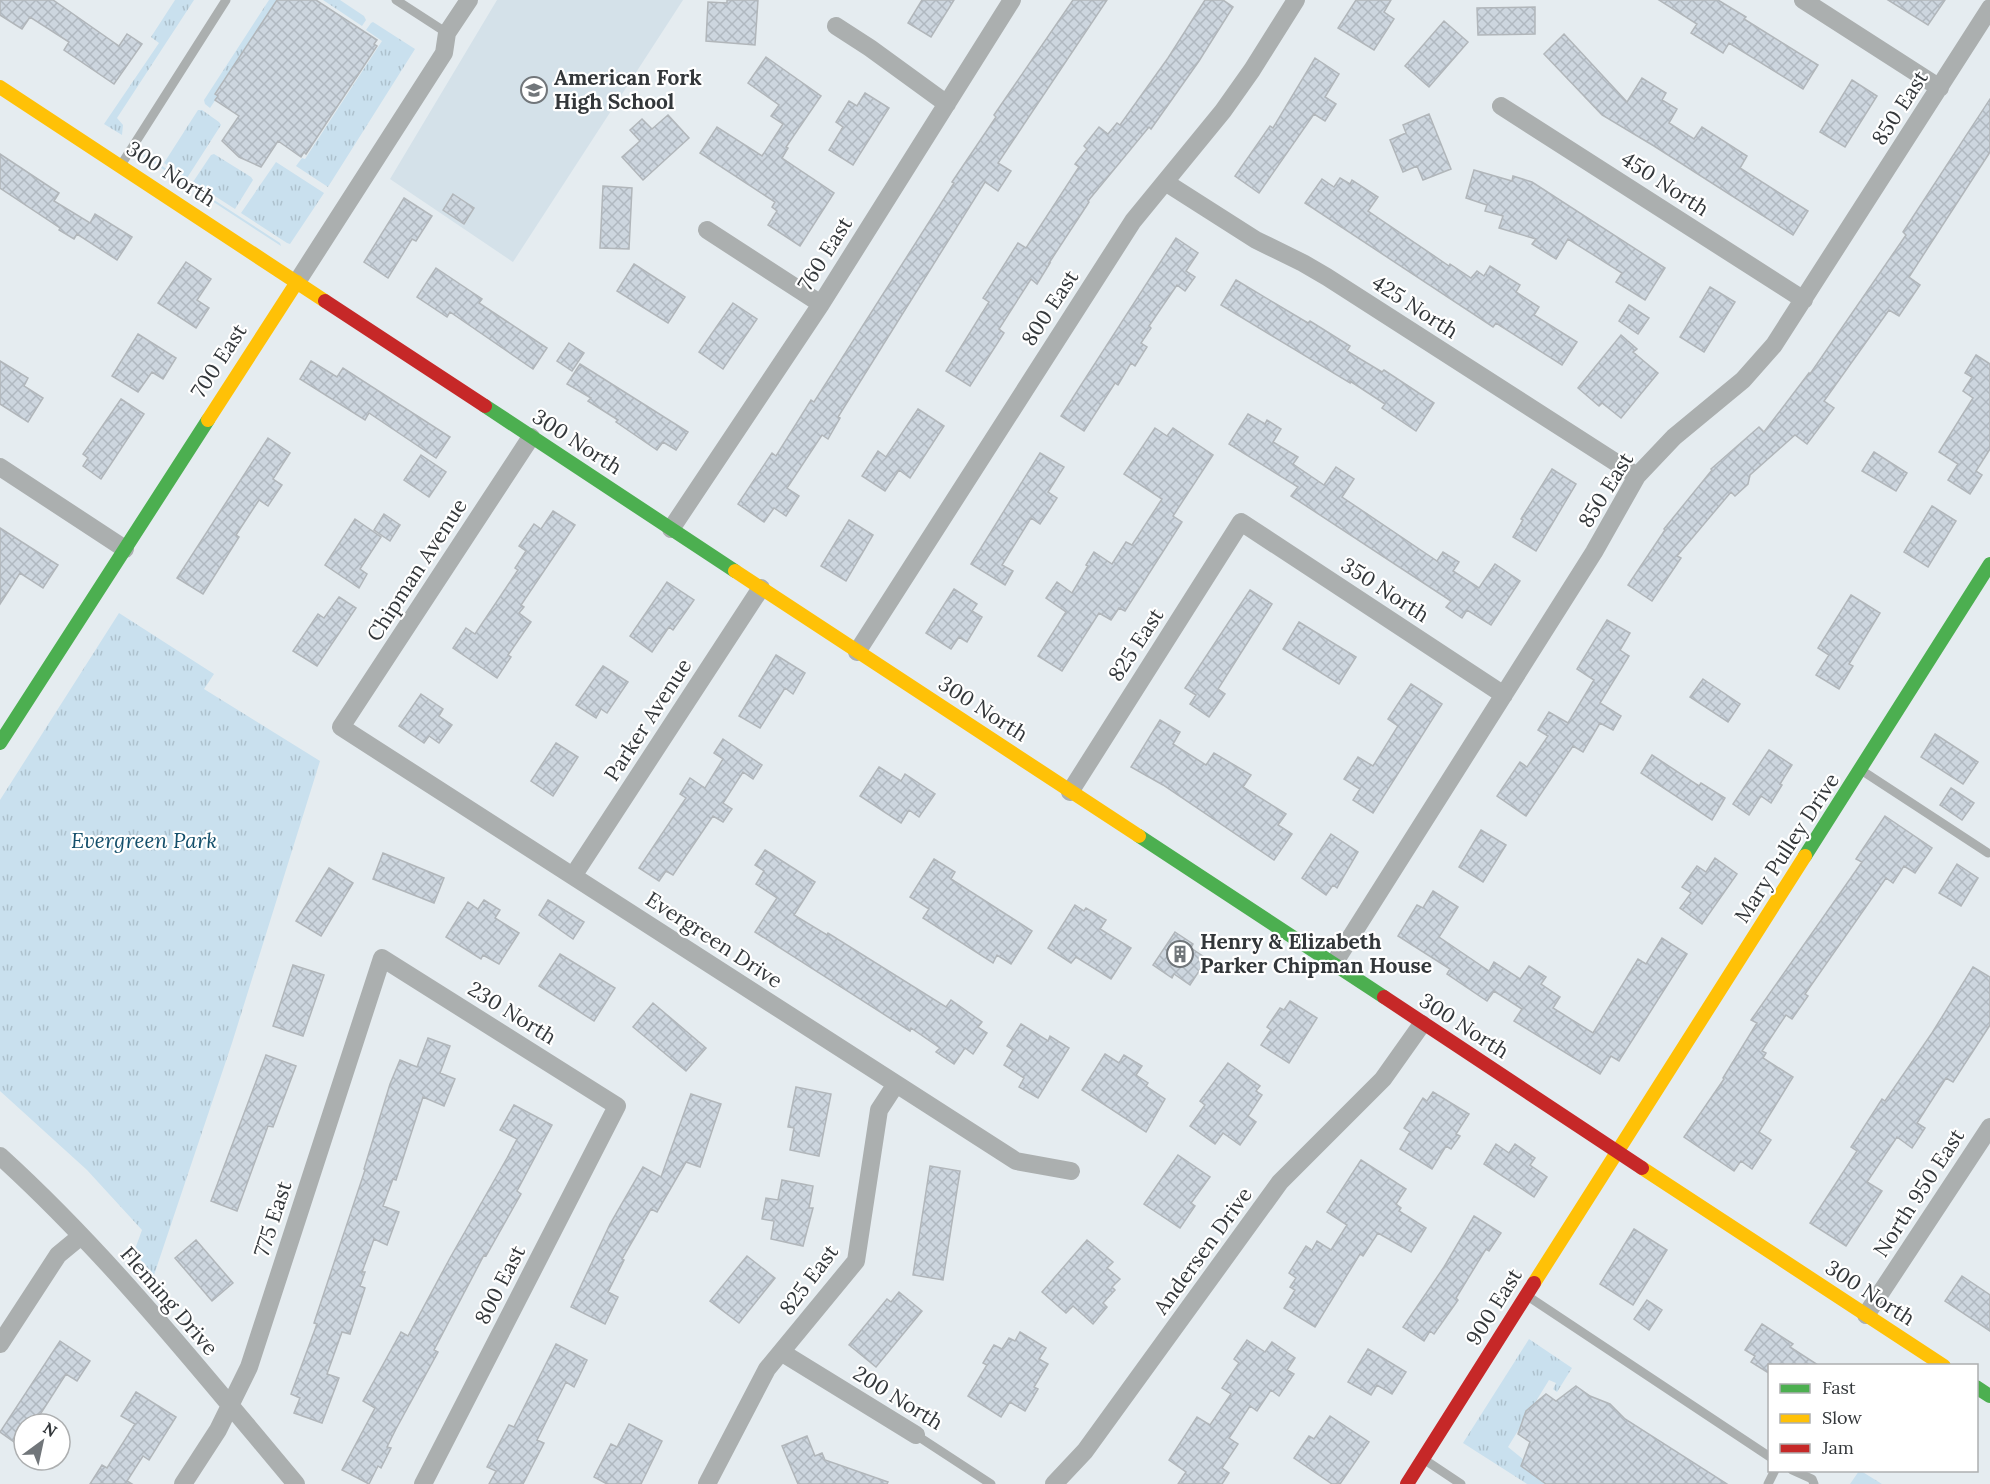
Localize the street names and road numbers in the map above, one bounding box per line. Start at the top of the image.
street label: 850 East [1866,65,1934,150]
street label: 300 North [121,135,221,212]
street label: 450 North [1616,145,1714,222]
street label: 760 East [791,211,858,296]
street label: 800 East [1015,264,1085,351]
street label: 425 North [1367,269,1464,344]
street label: 700 East [185,318,253,403]
street label: 300 North [527,403,627,480]
street label: 850 East [1572,446,1640,532]
street label: Chipman Avenue [360,493,473,646]
street label: 350 North [1336,551,1434,628]
street label: 825 East [1102,602,1170,686]
street label: Parker Avenue [598,653,697,786]
street label: 300 North [933,670,1033,747]
street label: Mary Pulley Drive [1728,768,1845,928]
street label: Evergreen Drive [641,885,788,994]
street label: 230 North [463,975,562,1050]
street label: 300 North [1414,987,1514,1064]
street label: North 950 East [1867,1123,1971,1262]
street label: 775 East [248,1177,298,1260]
street label: Andersen Drive [1147,1182,1258,1320]
street label: 825 East [773,1238,845,1320]
street label: 800 East [468,1240,531,1329]
street label: Fleming Drive [115,1241,224,1361]
street label: 300 North [1820,1254,1920,1331]
street label: 900 East [1459,1263,1528,1350]
street label: 200 North [848,1359,948,1436]

